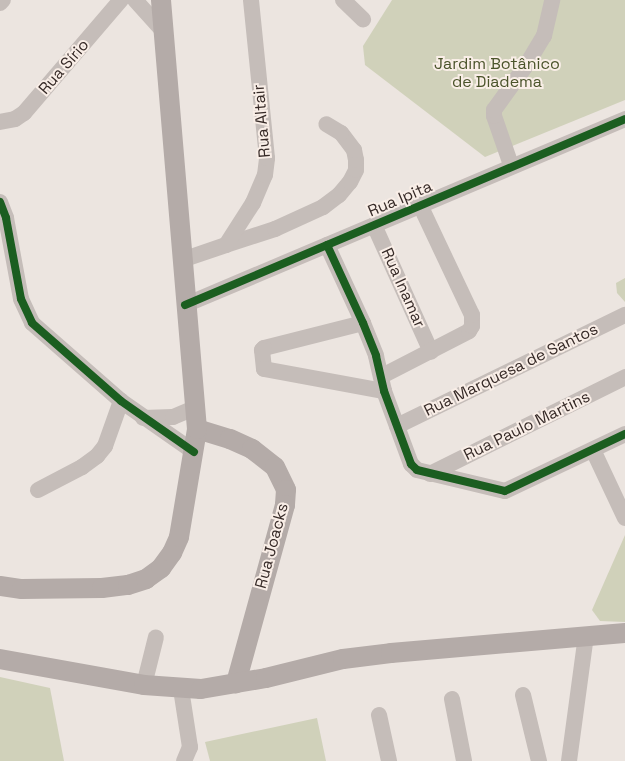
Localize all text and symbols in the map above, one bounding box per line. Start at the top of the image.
street label: Rua Sírio [35,36,93,98]
park label: Jardim Botânico de Diadema [434,54,560,92]
street label: Rua Altair [249,83,275,159]
street label: Rua Ipita [365,177,435,221]
street label: Rua Inamar [377,245,429,331]
street label: Rua Marquesa de Santos [421,319,601,421]
street label: Rua Paulo Martins [461,387,593,465]
street label: Rua Joacks [251,501,293,591]

